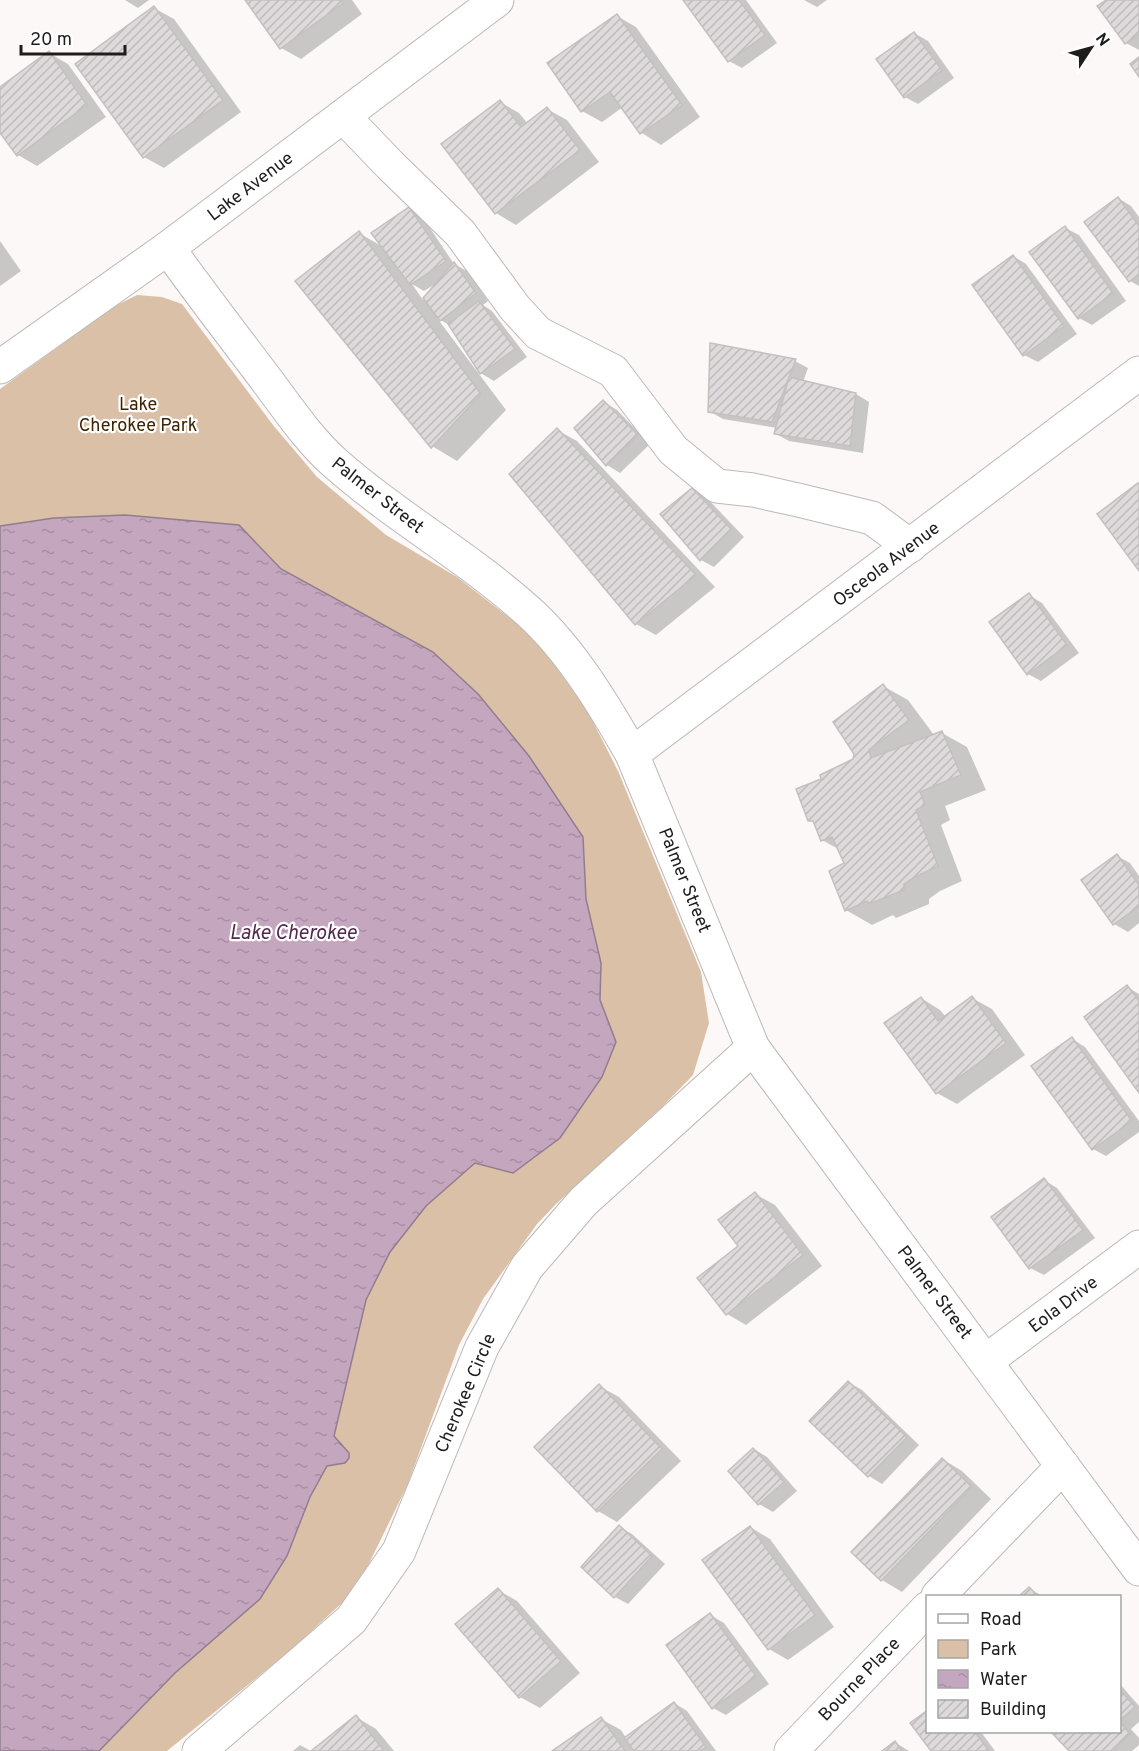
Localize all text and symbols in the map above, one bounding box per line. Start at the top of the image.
scale bar [21,18,124,56]
north arrow [1061,18,1121,78]
text: 20 m [30,29,72,52]
text: N [1090,30,1113,51]
street label: Lake Avenue [203,147,299,227]
park label: Lake Cherokee Park [79,394,197,438]
street label: Palmer Street [326,453,428,540]
street label: Osceola Avenue [829,517,945,613]
street label: Palmer Street [652,825,715,936]
water label: Lake Cherokee [229,921,357,947]
street label: Palmer Street [891,1242,976,1344]
street label: Eola Drive [1025,1272,1103,1339]
street label: Cherokee Circle [431,1330,502,1457]
legend [926,1595,1121,1733]
text: Road [980,1609,1022,1632]
street label: Bourne Place [814,1633,906,1727]
text: Park [980,1639,1017,1662]
text: Water [980,1669,1027,1692]
text: Building [980,1699,1046,1722]

